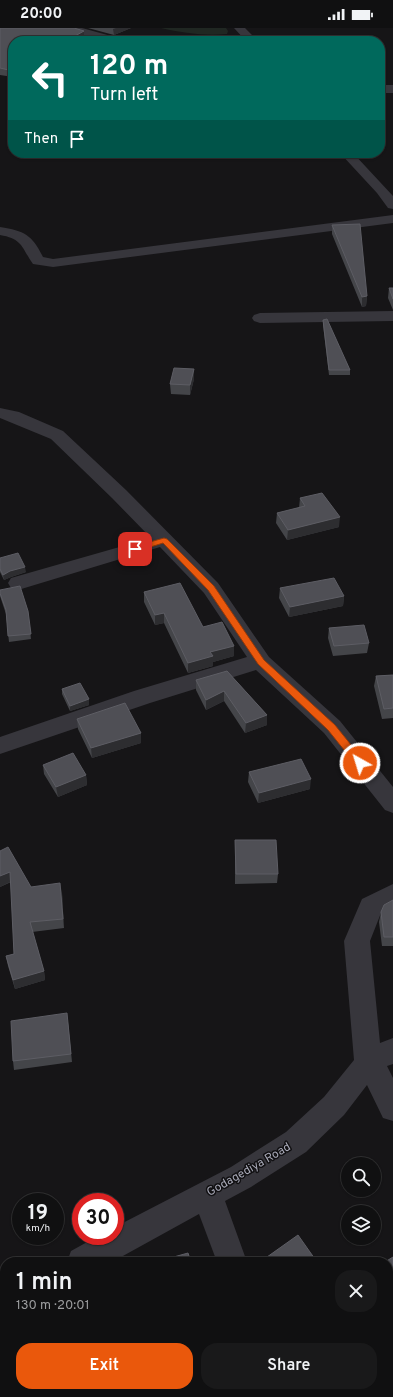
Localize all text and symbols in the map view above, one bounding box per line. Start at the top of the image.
text: 20:00 [20,5,62,24]
text: 120 m [90,49,168,85]
icon: left [24,52,76,104]
text: Turn left [90,84,158,107]
icon: arrive [66,128,88,150]
text: Then [24,130,58,149]
pin [118,532,152,566]
icon: arrive [124,538,146,560]
position arrow [339,742,381,784]
street label: Godagediya Road [204,1139,294,1201]
map controls [341,1157,381,1245]
button: search [341,1157,381,1197]
speed limit sign: 30 [72,1193,124,1245]
text: 19 [28,1201,48,1227]
button: layers [341,1205,381,1245]
text: km/h [26,1222,50,1235]
text: 1 min [16,1268,73,1298]
button: close [335,1270,377,1312]
text: 130 m · 20:01 [16,1298,90,1314]
button: Exit [16,1343,193,1389]
button: Share [201,1343,377,1389]

